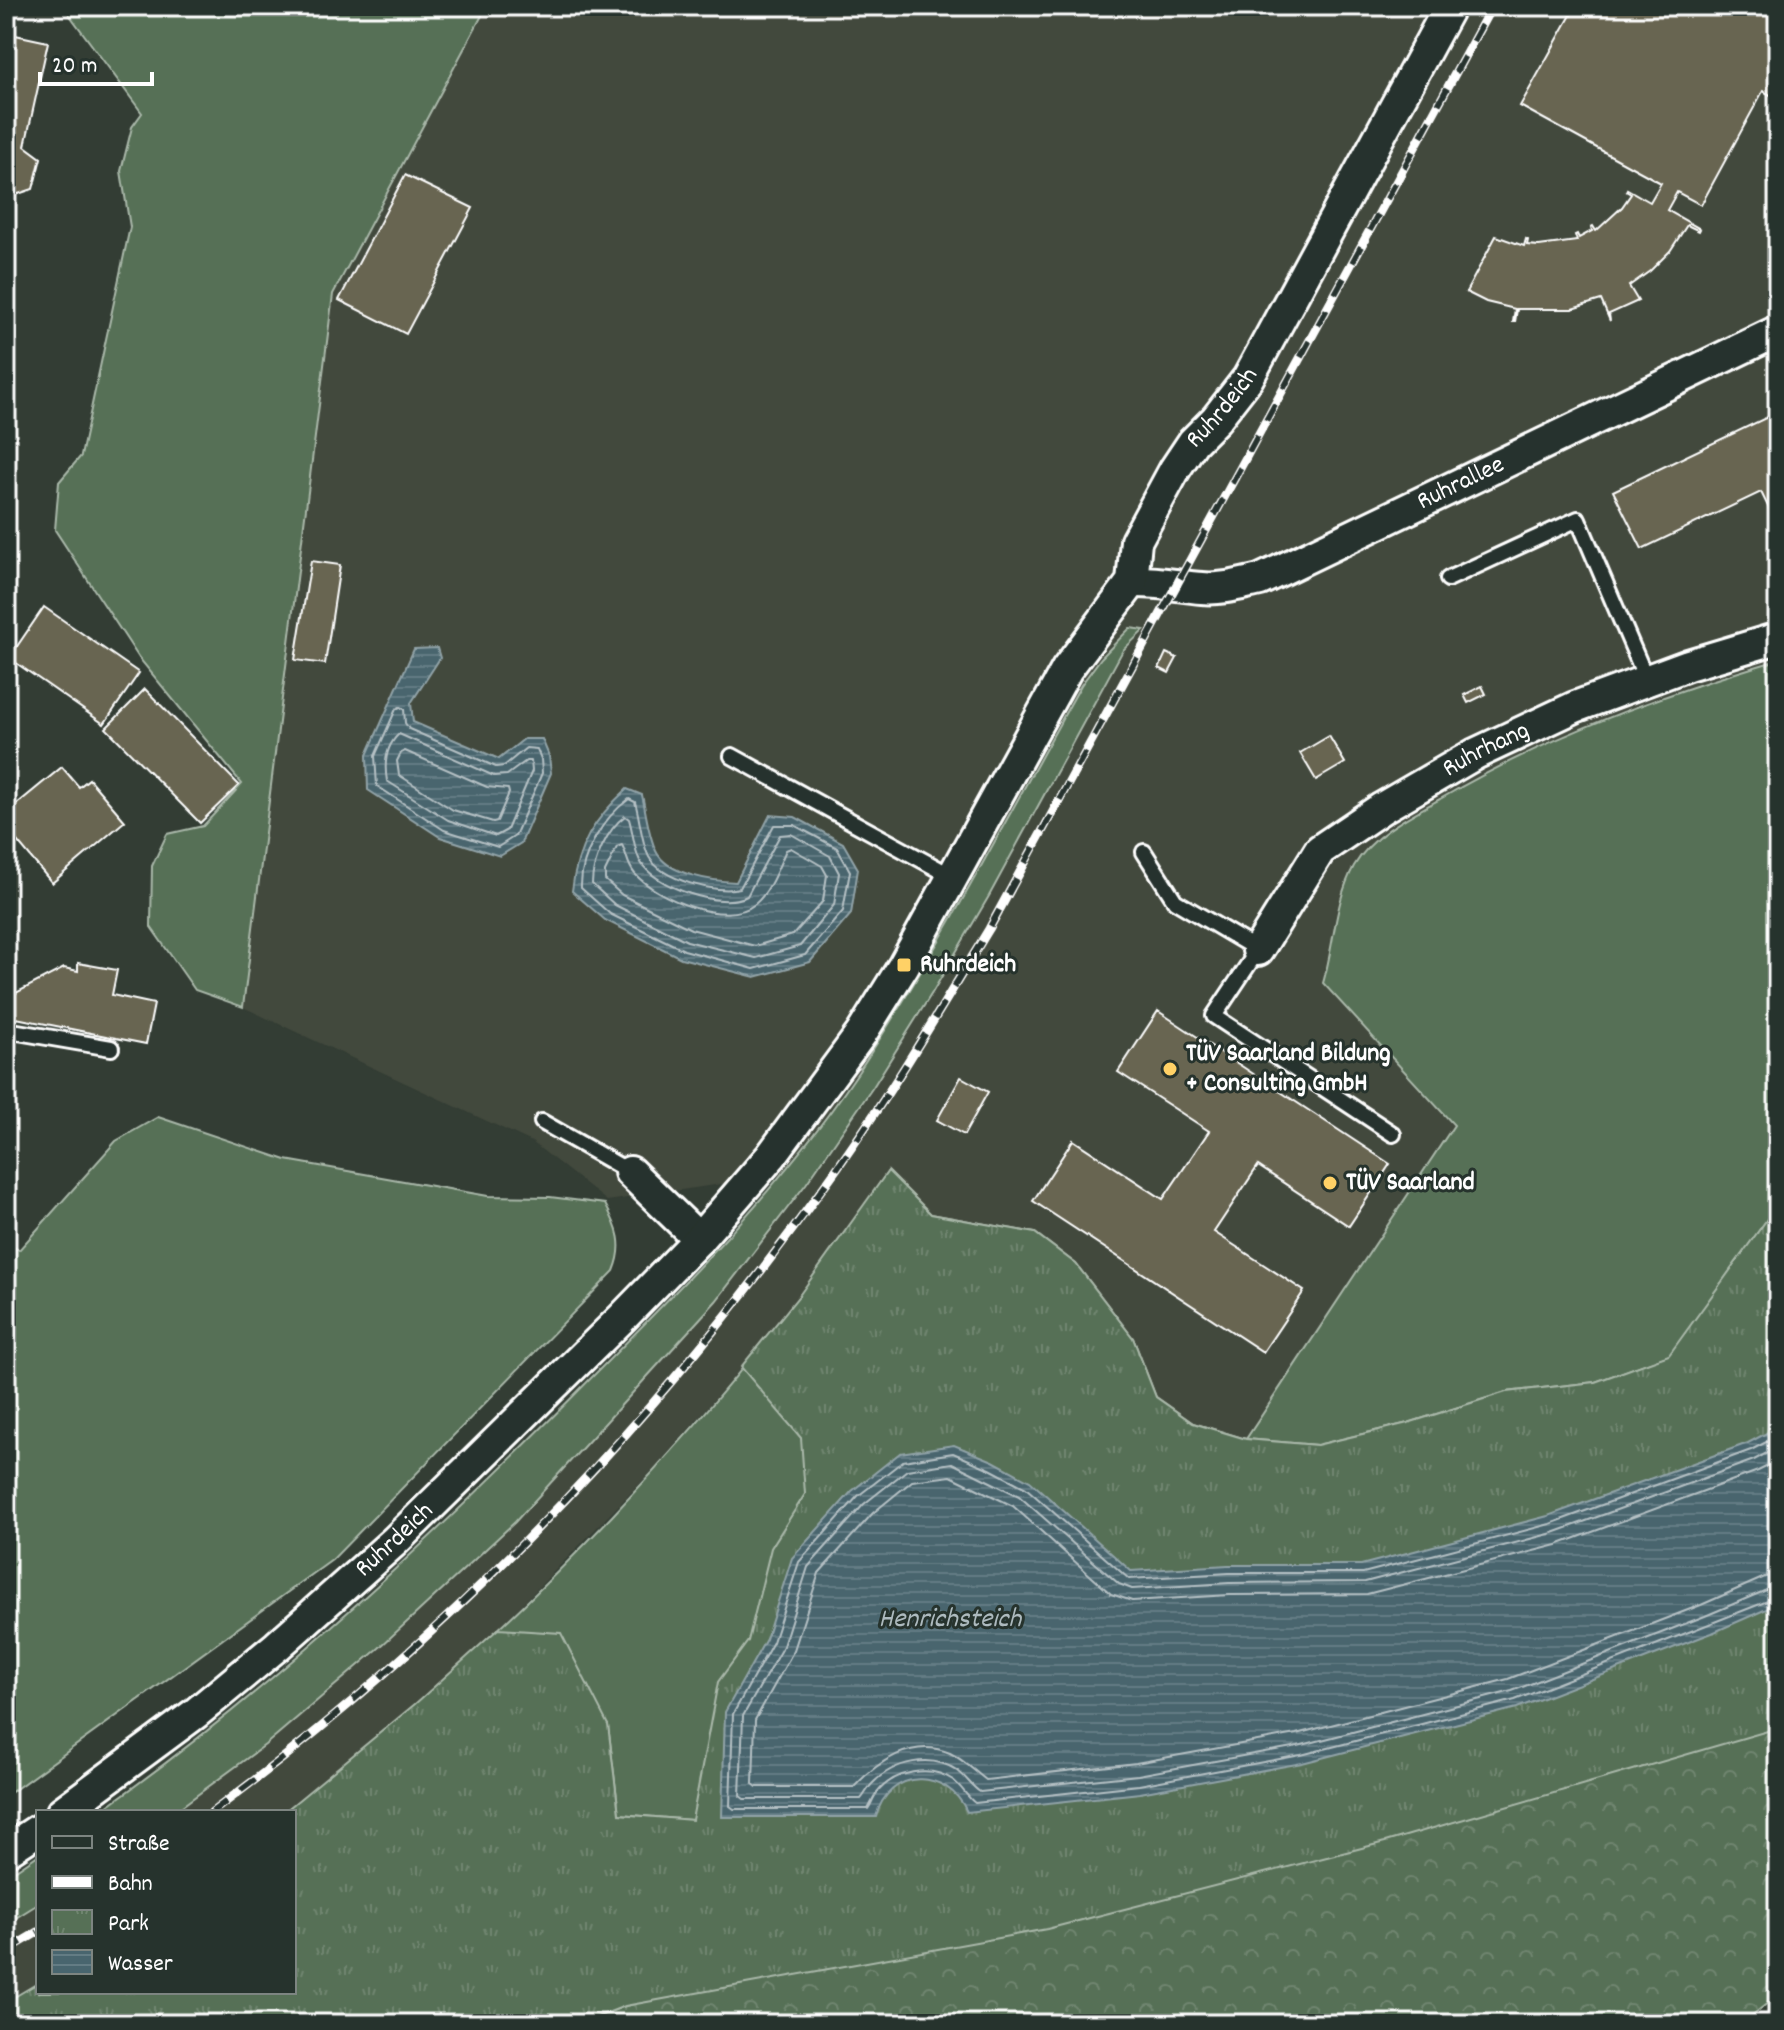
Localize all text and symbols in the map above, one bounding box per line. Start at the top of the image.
scale bar [40,36,152,86]
text: 20 m [52,50,98,84]
street label: Ruhrdeich [1178,362,1268,457]
street label: Ruhrallee [1411,447,1511,520]
street label: Ruhrhang [1436,712,1536,787]
place label: Ruhrdeich [920,947,1016,984]
marker: Ruhrdeich [895,956,913,974]
place label: TÜV Saarland Bildung + Consulting GmbH [1186,1036,1391,1103]
marker: TÜV Saarland Bildung + Consulting GmbH [1161,1060,1179,1078]
place label: TÜV Saarland [1346,1165,1475,1202]
marker: TÜV Saarland [1321,1174,1339,1192]
street label: Ruhrdeich [347,1494,443,1587]
water label: Henrichsteich [879,1601,1023,1641]
legend [36,1810,296,1994]
text: Straße [108,1828,170,1862]
text: Bahn [108,1868,153,1902]
text: Park [108,1908,149,1942]
text: Wasser [108,1948,173,1982]

